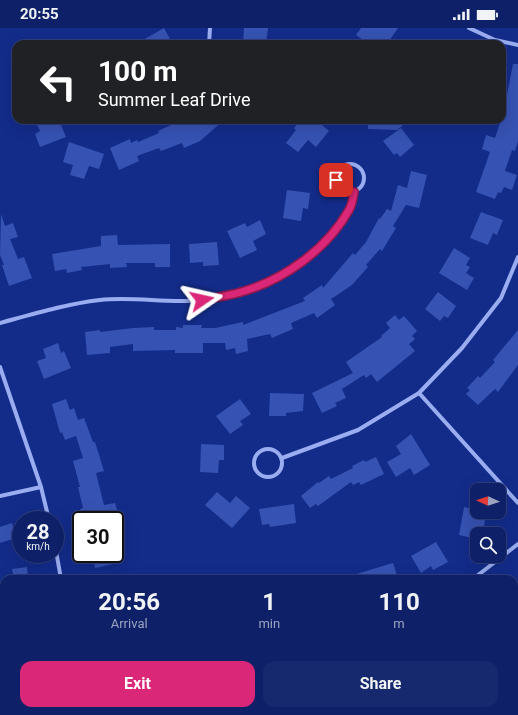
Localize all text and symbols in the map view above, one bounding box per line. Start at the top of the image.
text: 20:55 [20,5,59,23]
text: 100 m [98,55,177,88]
icon: left [32,56,84,108]
text: Summer Leaf Drive [98,89,250,110]
pin [319,163,353,197]
icon: arrive [325,169,347,191]
position arrow [181,279,223,321]
north arrow [470,483,506,519]
map controls [470,483,506,563]
speed limit sign: 30 [72,511,124,563]
text: 28 [27,520,49,544]
button: search [470,527,506,563]
text: km/h [26,541,50,552]
text: 20:56 [98,588,160,616]
text: 1 [262,588,276,616]
text: 110 [378,588,420,616]
text: Arrival [111,616,148,631]
text: min [258,616,280,631]
text: m [393,616,405,631]
button: Exit [20,661,255,707]
button: Share [263,661,498,707]

